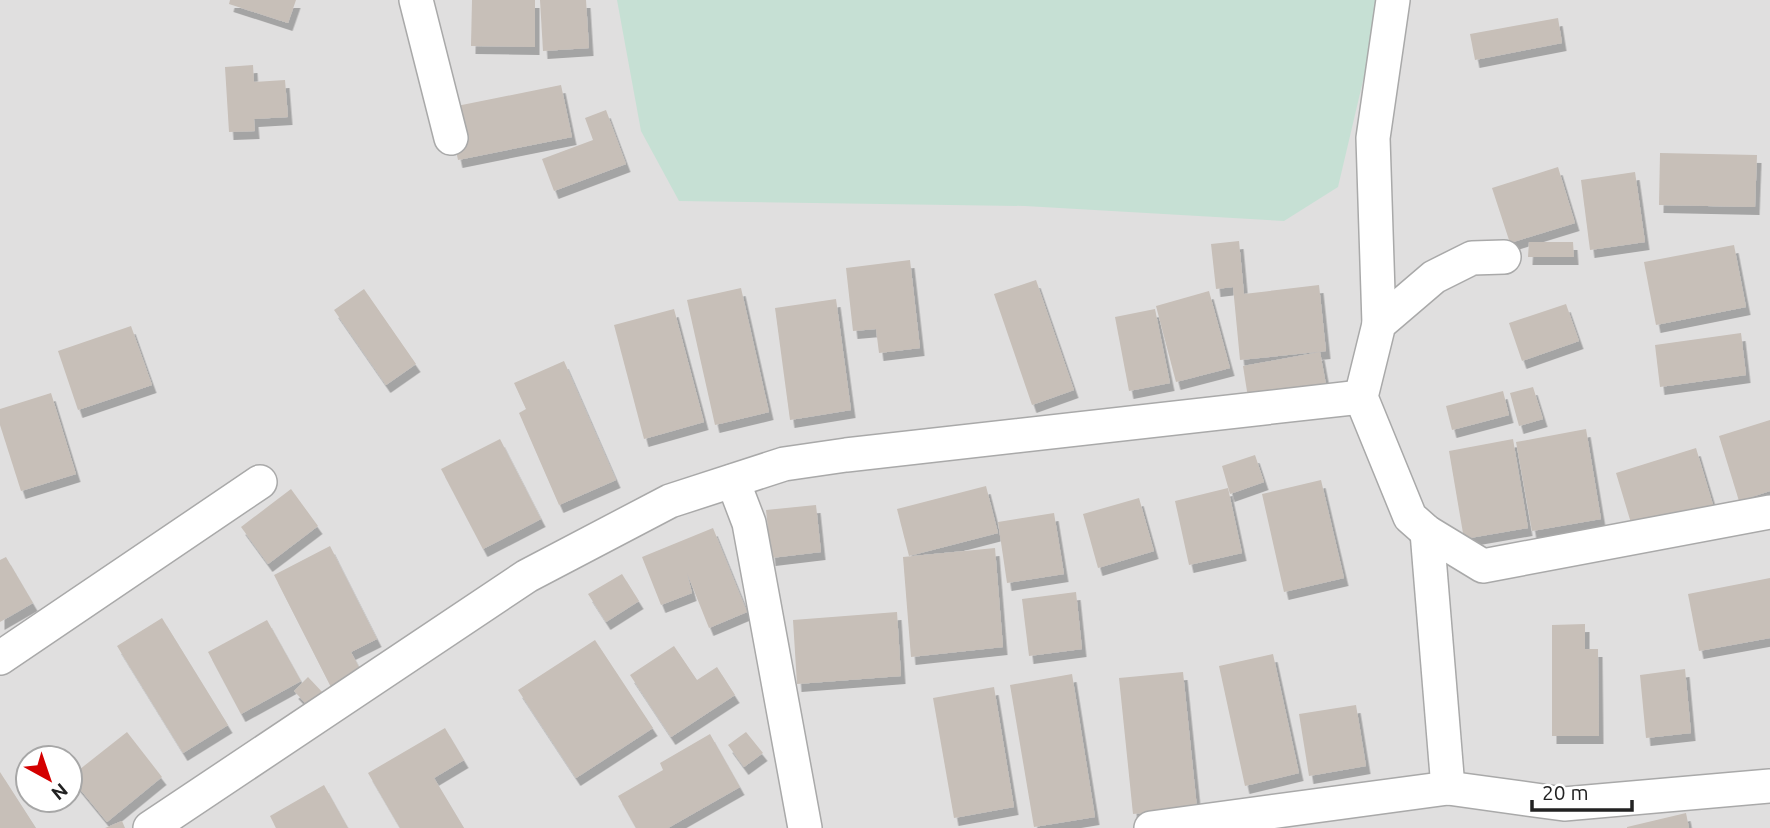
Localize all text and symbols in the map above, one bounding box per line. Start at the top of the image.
north arrow [14,744,84,814]
scale bar [1532,768,1632,812]
text: N [47,779,72,805]
text: 20 m [1542,780,1589,804]

